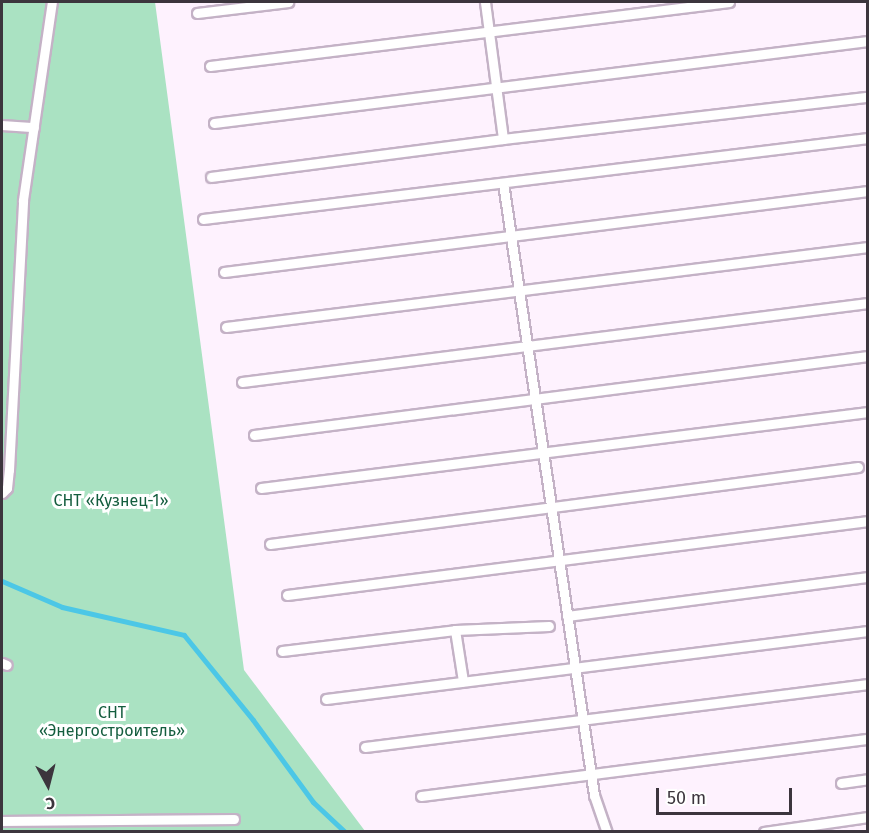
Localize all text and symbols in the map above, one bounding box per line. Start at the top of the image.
park label: СНТ «Кузнец-1» [53,491,169,511]
park label: СНТ «Энергостроитель» [39,703,185,741]
north arrow [18,755,78,815]
scale bar [659,776,796,814]
text: 50 m [667,787,706,809]
text: С [45,793,56,813]

